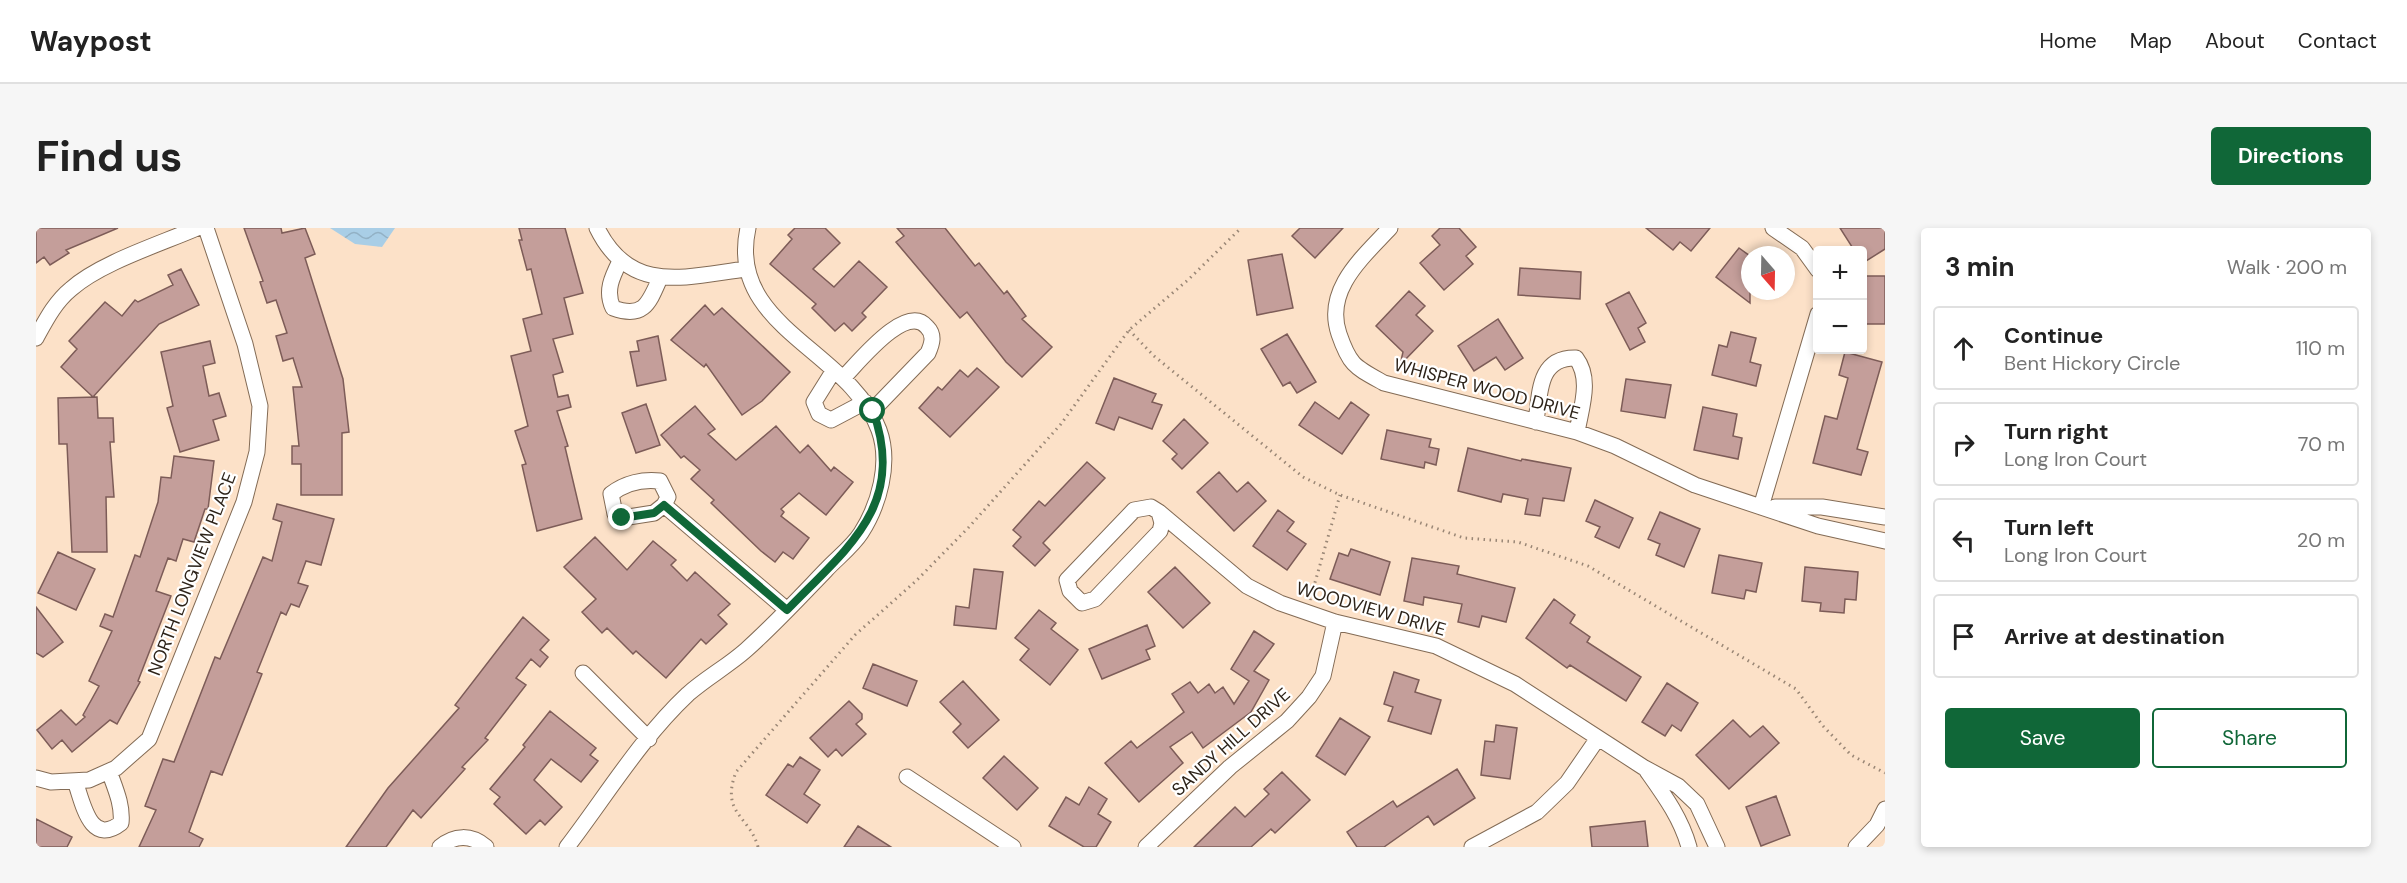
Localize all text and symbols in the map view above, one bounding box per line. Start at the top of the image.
text: Waypost [30,23,152,60]
text: Home [2039,27,2097,55]
text: Map [2130,27,2172,55]
text: About [2205,27,2265,55]
text: Contact [2298,27,2377,55]
button: Directions [2211,127,2371,185]
text: Find us [36,129,182,184]
north arrow [1741,246,1795,300]
map controls [1813,246,1867,354]
button: + [1813,246,1867,300]
text: 3 min [1945,250,2014,284]
text: Walk · 200 m [2227,254,2347,280]
button: − [1813,300,1867,354]
text: Continue [2004,321,2103,350]
icon: ahead [1947,332,1980,365]
text: 110 m [2296,335,2345,361]
text: Bent Hickory Circle [2004,350,2180,376]
street label: WHISPER WOOD DRIVE [1391,353,1583,425]
route start [859,397,885,423]
text: Turn right [2004,417,2109,446]
icon: right [1947,428,1980,461]
text: 70 m [2298,431,2345,457]
text: Long Iron Court [2004,446,2147,472]
street label: NORTH LONGVIEW PLACE [142,469,242,679]
route end [608,504,634,530]
text: Turn left [2004,513,2094,542]
icon: left [1947,524,1980,557]
text: 20 m [2297,527,2345,553]
text: Long Iron Court [2004,542,2147,568]
street label: WOODVIEW DRIVE [1293,576,1449,642]
icon: arrive [1947,620,1980,653]
text: Arrive at destination [2004,622,2225,651]
street label: SANDY HILL DRIVE [1167,682,1295,802]
button: Save [1945,708,2140,768]
button: Share [2152,708,2347,768]

